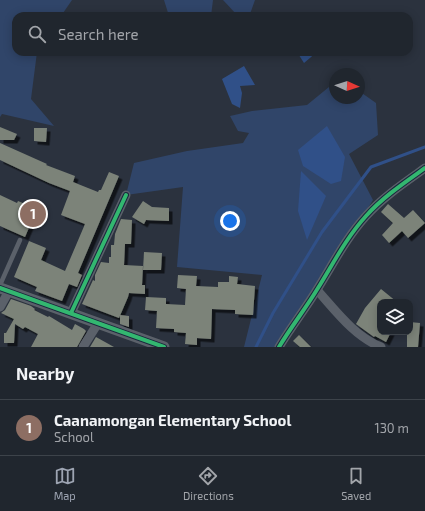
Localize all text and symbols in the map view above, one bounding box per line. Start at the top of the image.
search box [12,12,413,56]
icon: search [26,23,48,45]
text: Search here [58,25,139,43]
north arrow [329,68,365,104]
pin: 1 [20,199,46,229]
your location [220,211,240,231]
map controls [377,299,413,335]
button: layers [377,299,413,335]
text: Nearby [16,363,74,383]
text: Caanamongan Elementary School [54,411,291,429]
text: 1 [26,420,32,436]
text: 130 m [374,420,409,436]
text: School [54,429,94,445]
tab: Map [54,465,76,502]
tab: Directions [183,465,234,502]
tab: Saved [341,465,371,502]

